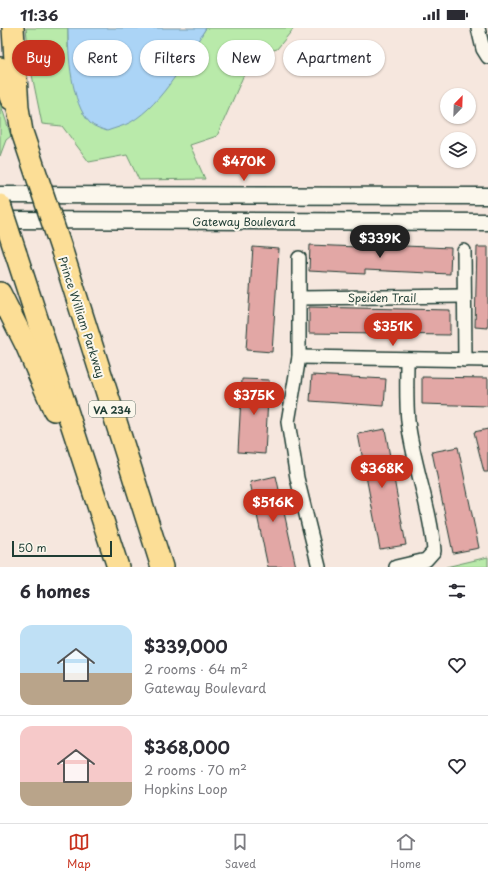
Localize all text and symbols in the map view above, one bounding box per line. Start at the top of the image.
text: 11:36 [20,3,58,26]
chip: Buy [12,40,65,76]
chip: Rent [73,40,132,76]
chip: Filters [140,40,209,76]
chip: New [217,40,275,76]
chip: Apartment [283,40,385,76]
north arrow [440,88,476,124]
map controls [440,88,476,168]
button: layers [440,132,476,168]
pin: $470K [216,148,272,182]
text: $470K [222,151,266,170]
street label: Gateway Boulevard [192,213,296,230]
pin: $339K [352,225,408,259]
text: $339K [359,228,401,247]
street label: Prince William Parkway [54,254,110,380]
street label: Speiden Trail [348,289,416,306]
pin: $351K [365,313,421,347]
text: $351K [373,316,413,335]
pin: $375K [226,382,282,416]
text: $375K [233,385,275,404]
road number: VA 234 [89,401,135,417]
pin: $368K [354,455,410,489]
text: $368K [360,458,404,477]
pin: $516K [245,489,301,523]
text: $516K [252,492,294,511]
scale bar [12,539,112,558]
text: 50 m [18,539,47,556]
text: 6 homes [20,578,90,604]
icon: filters [446,580,468,602]
text: $339,000 [144,633,228,659]
icon: home [52,641,100,689]
icon: heart [446,654,468,676]
text: 2 rooms · 64 m² [144,659,248,678]
text: Gateway Boulevard [144,678,266,697]
text: $368,000 [144,734,230,760]
icon: home [52,742,100,790]
icon: heart [446,755,468,777]
text: 2 rooms · 70 m² [144,760,247,779]
text: Hopkins Loop [144,779,228,798]
tab: Map [67,831,91,872]
tab: Saved [225,831,256,872]
tab: Home [390,831,421,872]

